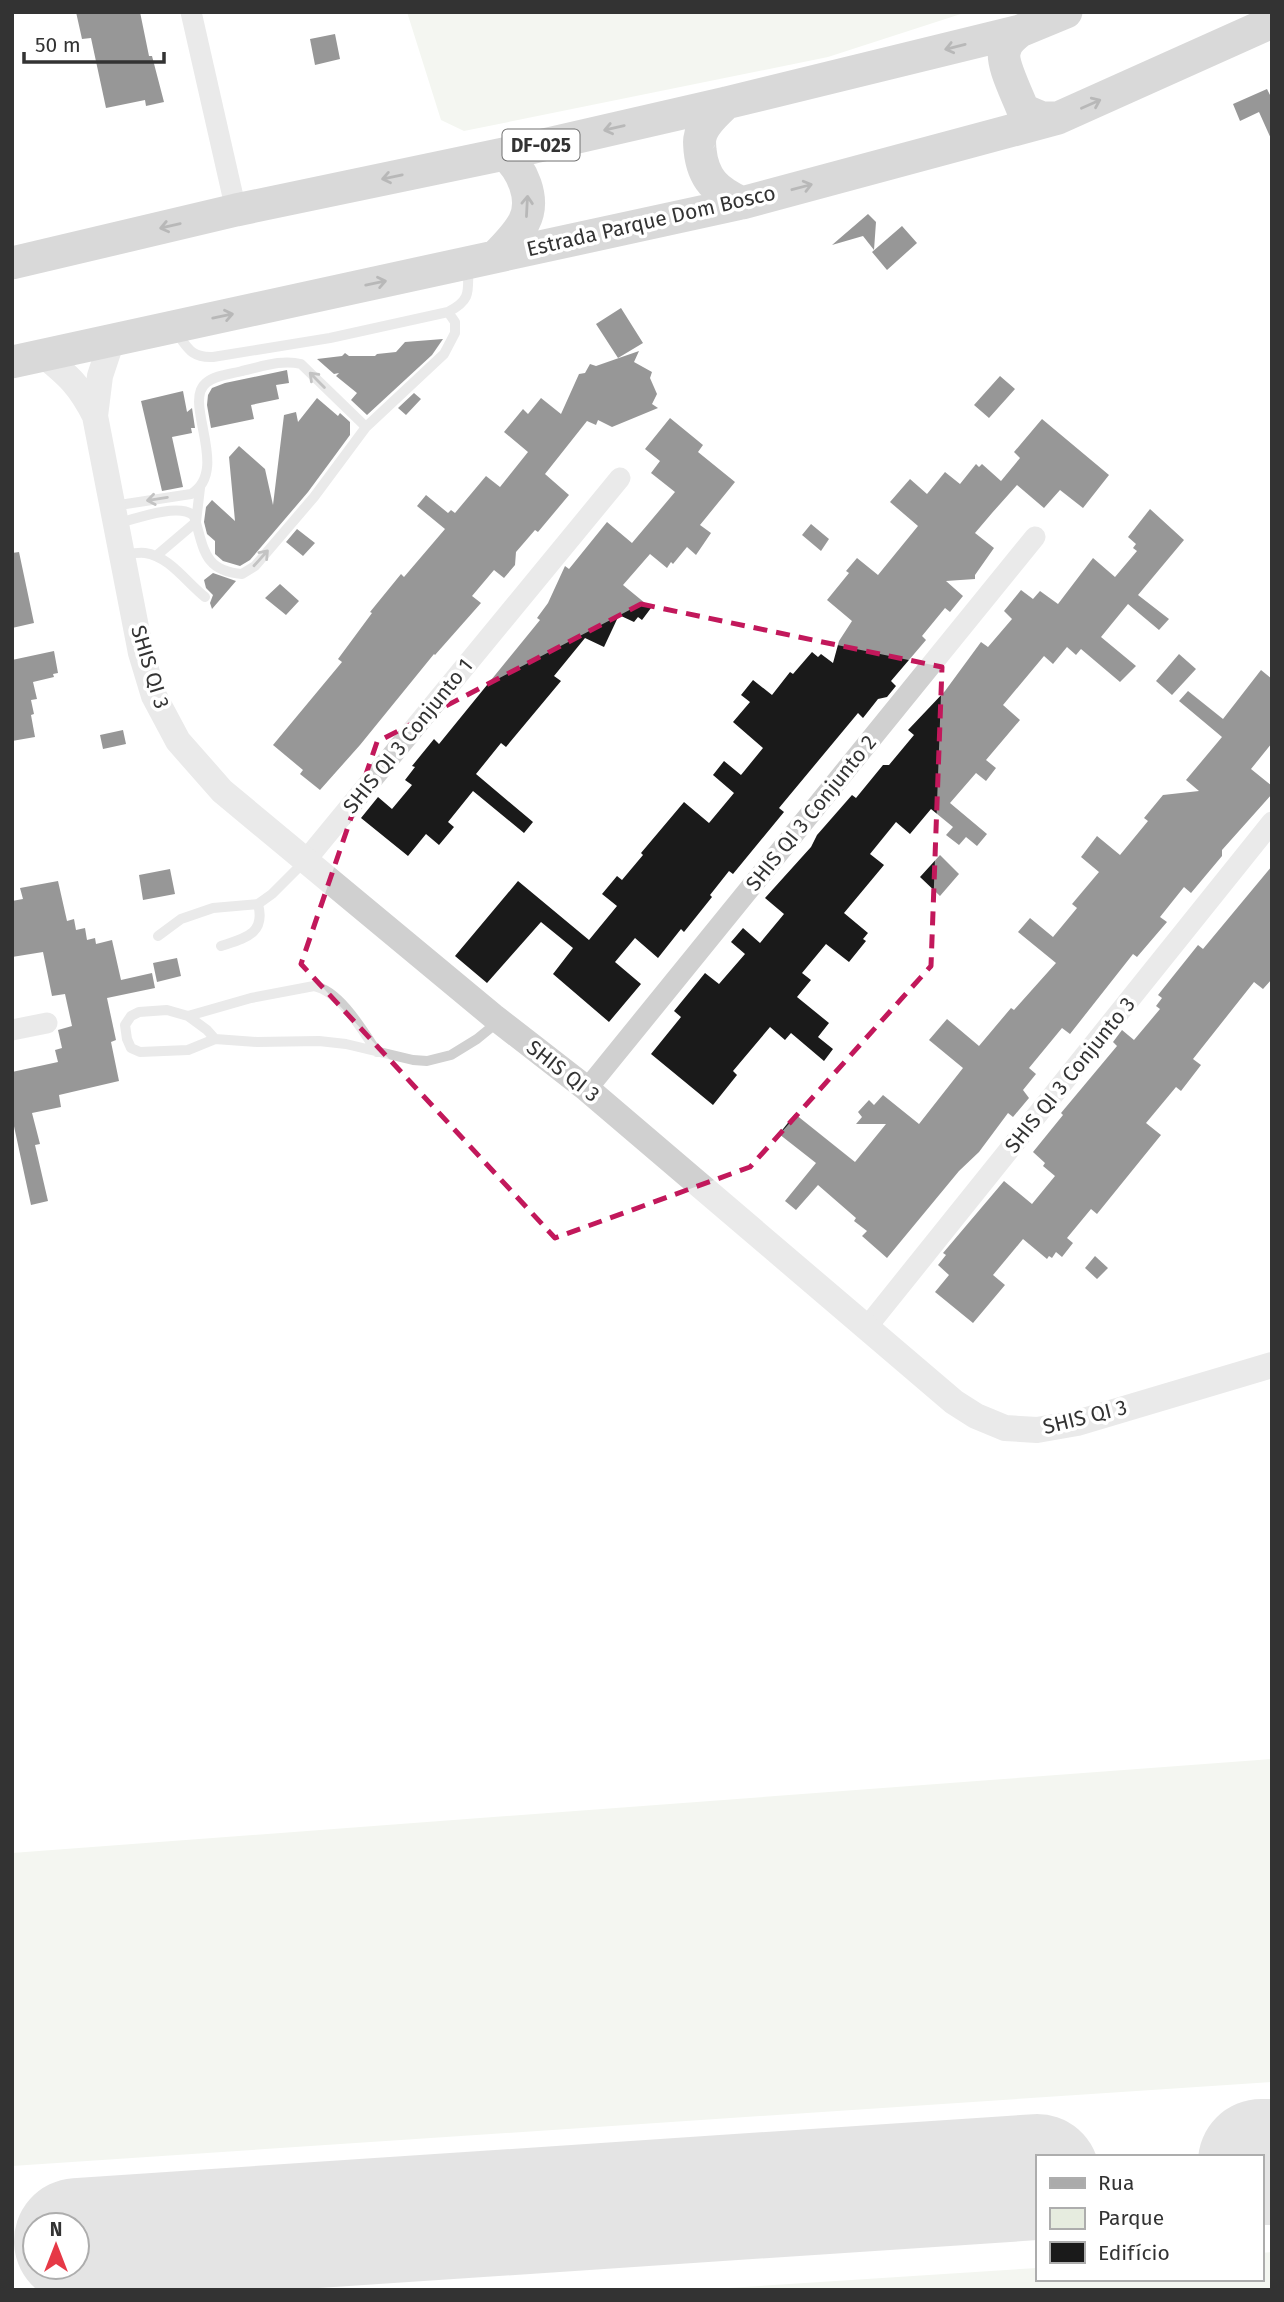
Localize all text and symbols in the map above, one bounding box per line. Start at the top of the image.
scale bar [24,21,164,65]
text: 50 m [35,32,81,58]
one-way arrow [944,41,967,54]
one-way arrow [1079,97,1101,110]
one-way arrow [603,122,626,135]
road number: DF-025 [503,130,580,160]
one-way arrow [381,171,404,185]
street label: Estrada Parque Dom Bosco [524,180,778,262]
one-way arrow [790,180,813,193]
one-way arrow [520,195,533,218]
one-way arrow [159,219,182,233]
one-way arrow [364,275,387,289]
one-way arrow [211,309,233,322]
one-way arrow [309,372,326,389]
one-way arrow [146,493,169,506]
one-way arrow [253,550,269,568]
street label: SHIS QI 3 [125,622,175,712]
street label: SHIS QI 3 Conjunto 1 [338,653,478,819]
street label: SHIS QI 3 Conjunto 2 [740,730,882,896]
street label: SHIS QI 3 Conjunto 3 [999,992,1141,1158]
street label: SHIS QI 3 [521,1034,605,1108]
street label: SHIS QI 3 [1040,1394,1130,1440]
legend [1036,2155,1263,2281]
text: Rua [1098,2170,1134,2196]
text: Parque [1098,2205,1164,2231]
north arrow [21,2211,91,2281]
text: N [50,2218,62,2241]
text: Edifício [1098,2240,1170,2266]

